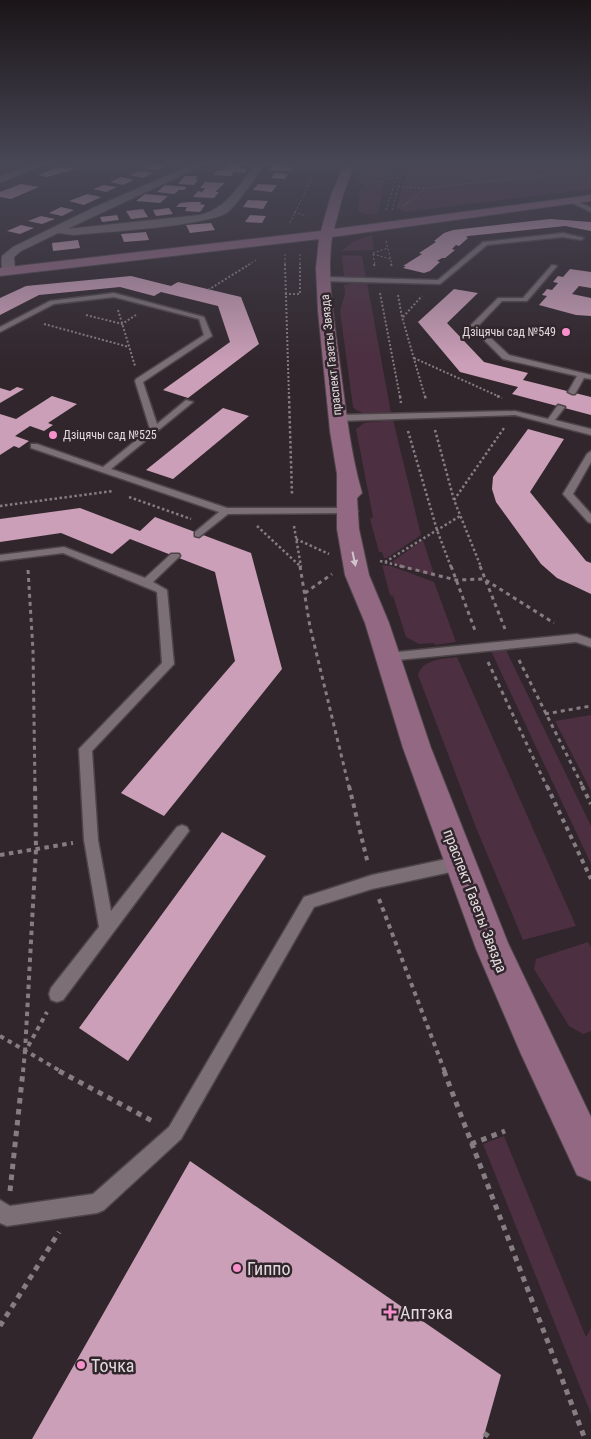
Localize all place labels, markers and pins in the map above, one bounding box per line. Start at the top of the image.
place label: Дзіцячы сад №549 [462,325,556,339]
marker: Дзіцячы сад №549 [560,326,572,338]
place label: Дзіцячы сад №525 [63,428,157,442]
marker: Дзіцячы сад №525 [47,429,59,441]
place label: Гиппо [247,1258,291,1279]
marker: Гиппо [231,1262,243,1274]
place label: Аптэка [400,1302,453,1323]
marker: Аптэка [384,1306,396,1318]
place label: Точка [91,1355,134,1376]
marker: Точка [75,1359,87,1371]

